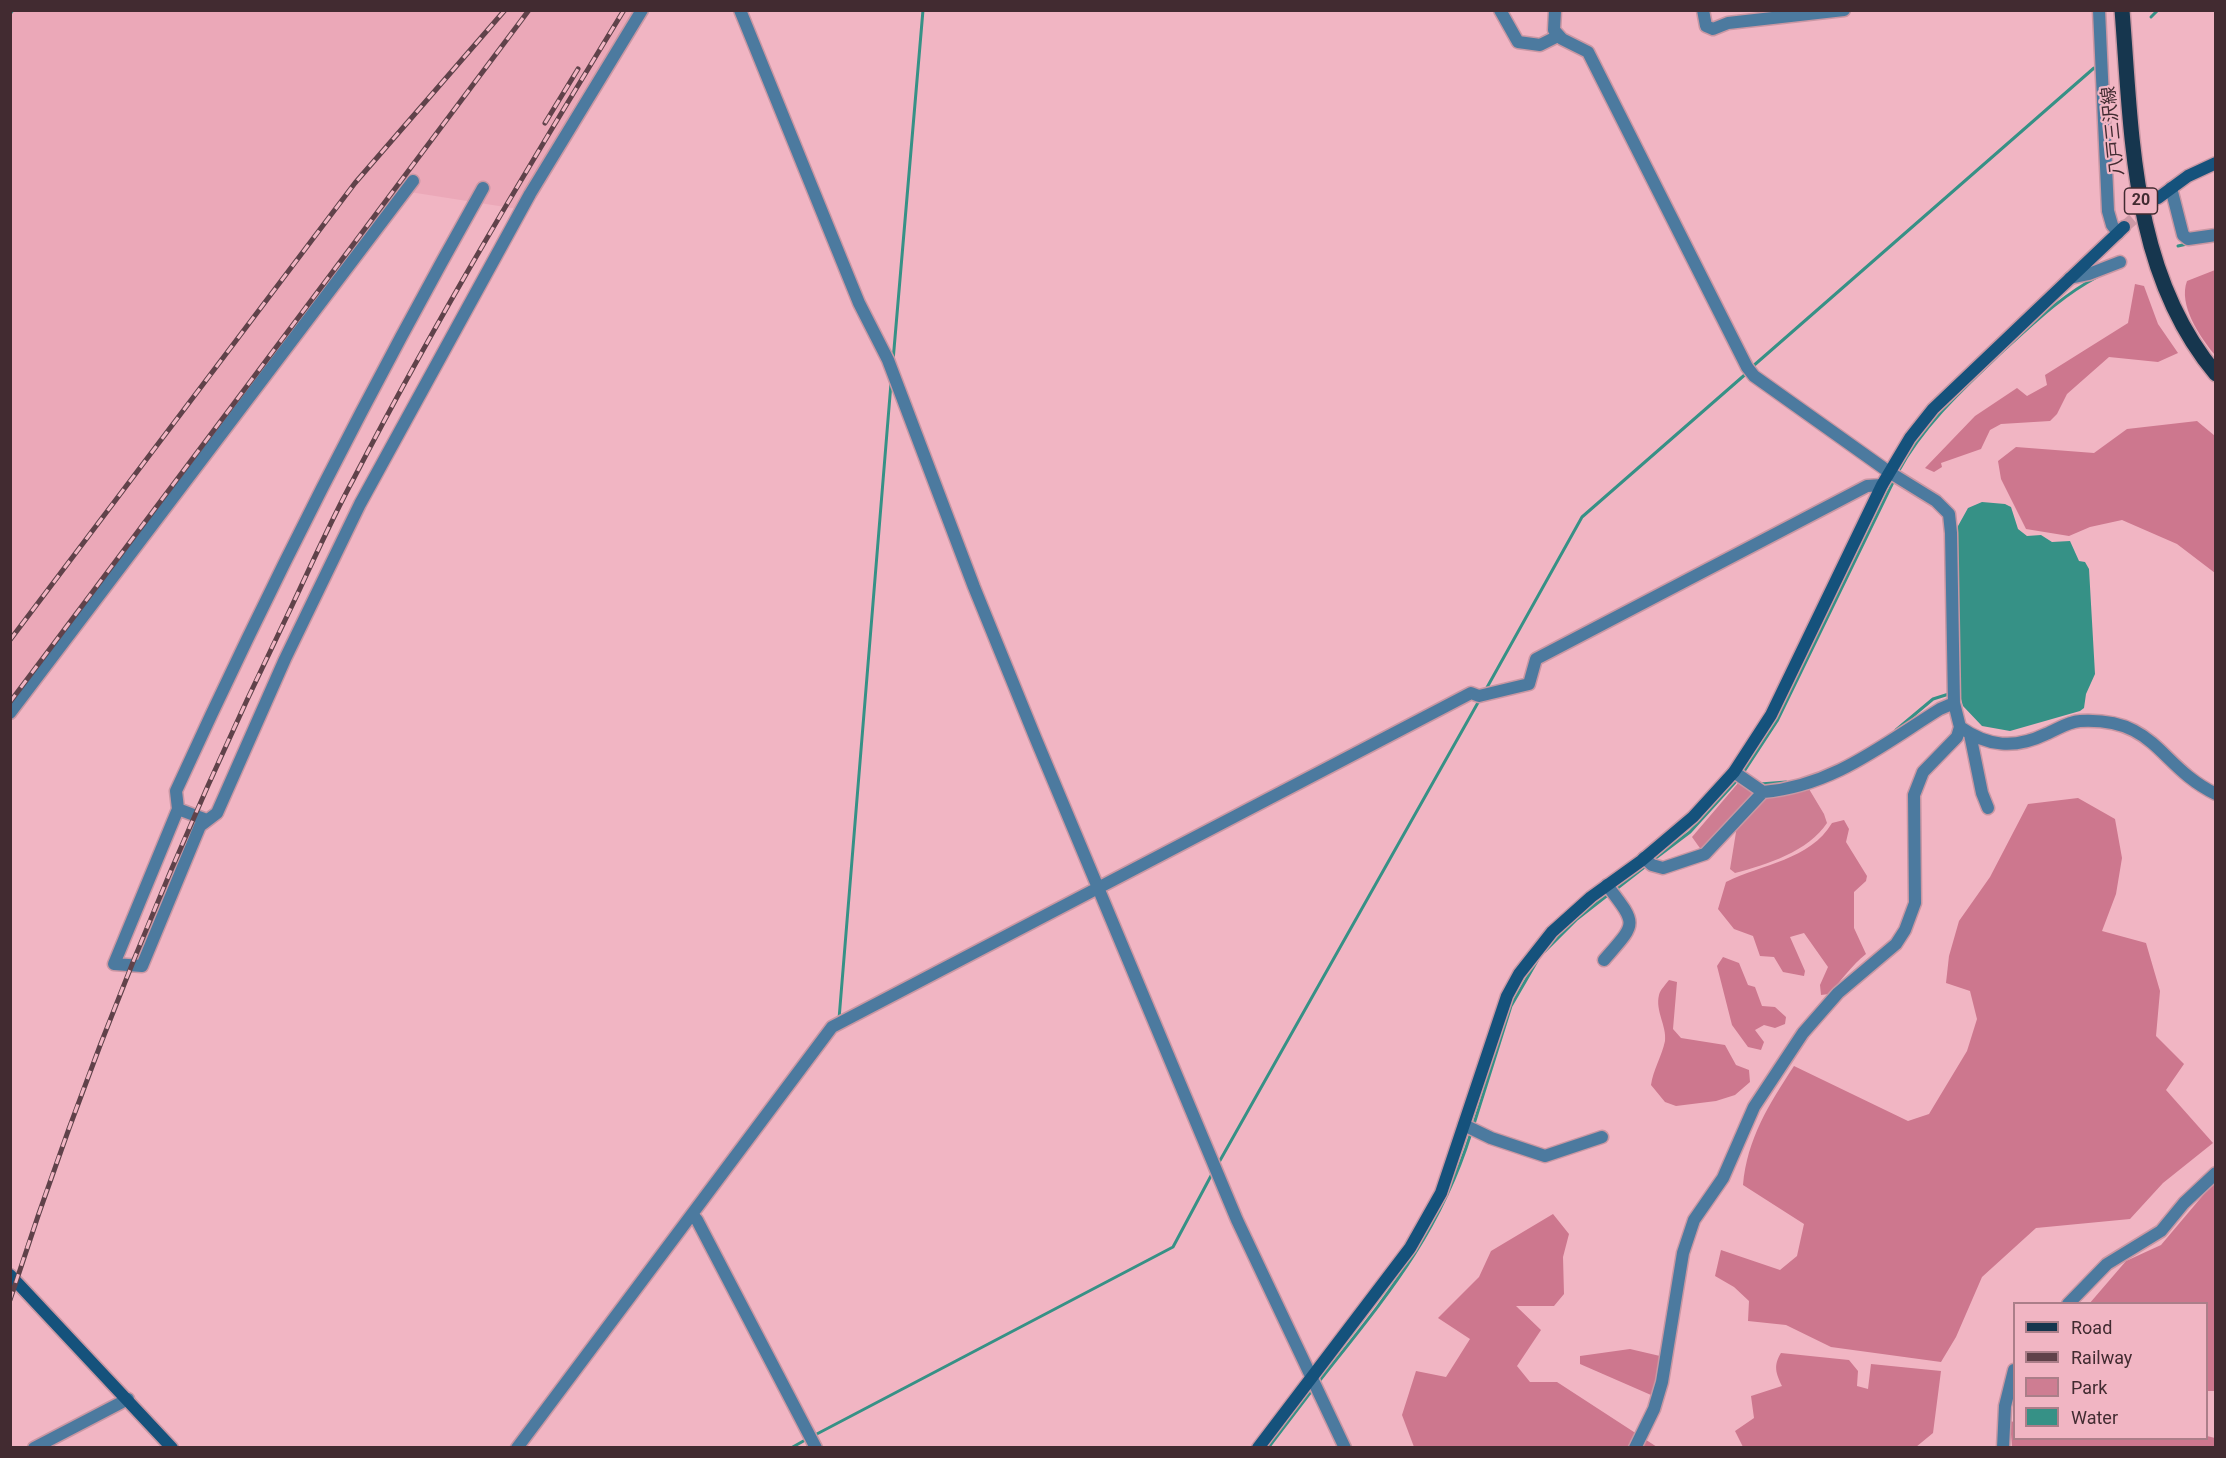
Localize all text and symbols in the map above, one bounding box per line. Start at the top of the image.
street label: 八戸三沢線 [2099,85,2129,177]
road number: 20 [2124,188,2158,214]
legend [2013,1302,2208,1440]
text: Road [2071,1317,2112,1338]
text: Railway [2071,1347,2132,1368]
text: Park [2071,1377,2107,1398]
text: Water [2071,1407,2118,1428]

